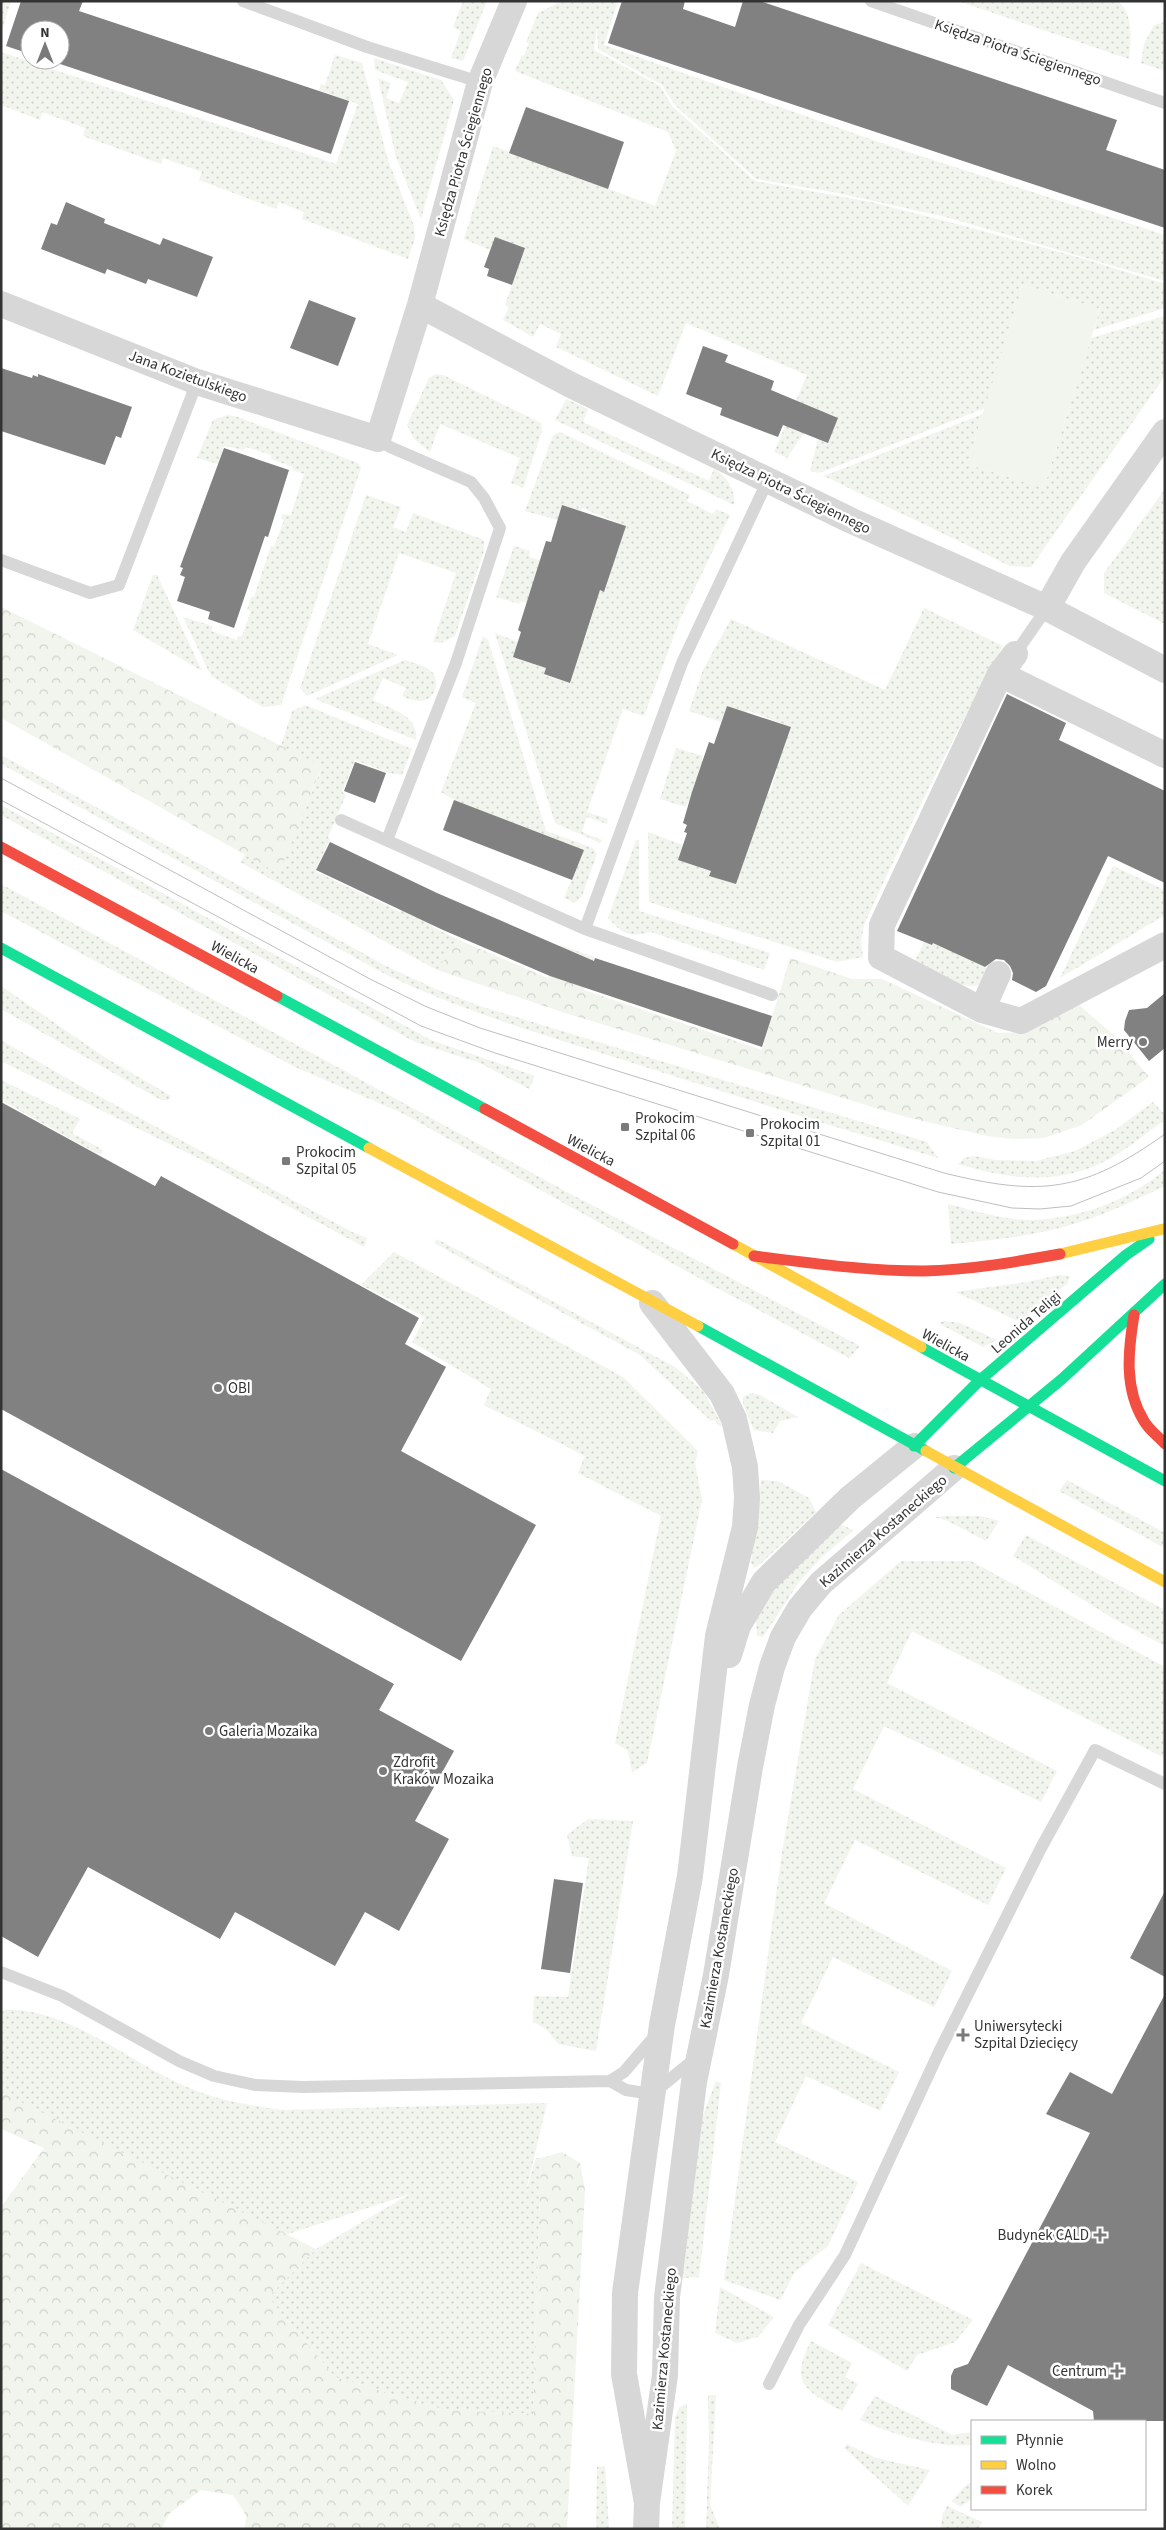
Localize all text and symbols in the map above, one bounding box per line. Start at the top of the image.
street label: Księdza Piotra Ściegiennego [932,14,1104,91]
north arrow [20,20,70,70]
text: N [40,23,50,43]
street label: Księdza Piotra Ściegiennego [429,65,498,239]
street label: Jana Kozietulskiego [126,345,250,408]
street label: Księdza Piotra Ściegiennego [707,444,874,539]
street label: Wielicka [207,936,263,979]
place label: Merry [1097,1032,1133,1053]
marker: Merry [1137,1036,1149,1048]
place label: Prokocim Szpital 06 [635,1108,695,1146]
place label: Prokocim Szpital 01 [760,1114,820,1152]
marker: Prokocim Szpital 06 [619,1121,631,1133]
marker: Prokocim Szpital 01 [744,1127,756,1139]
street label: Wielicka [563,1129,619,1172]
place label: Prokocim Szpital 05 [296,1142,356,1180]
marker: Prokocim Szpital 05 [280,1155,292,1167]
street label: Leonida Teligi [987,1286,1066,1359]
street label: Wielicka [918,1324,974,1367]
place label: OBI [228,1378,251,1399]
marker: OBI [212,1382,224,1394]
street label: Kazimierza Kostaneckiego [815,1470,952,1593]
place label: Galeria Mozaika [219,1721,318,1742]
marker: Galeria Mozaika [203,1725,215,1737]
place label: Zdrofit Kraków Mozaika [393,1752,494,1790]
marker: Zdrofit Kraków Mozaika [377,1765,389,1777]
street label: Kazimierza Kostaneckiego [695,1866,744,2030]
place label: Uniwersytecki Szpital Dziecięcy [974,2016,1078,2054]
marker: Uniwersytecki Szpital Dziecięcy [956,2028,970,2042]
place label: Budynek CALD [997,2225,1089,2246]
marker: Budynek CALD [1093,2228,1107,2242]
street label: Kazimierza Kostaneckiego [647,2267,682,2431]
place label: Centrum [1052,2361,1107,2382]
marker: Centrum [1111,2365,1123,2377]
legend [971,2420,1146,2510]
text: Płynnie [1016,2430,1064,2451]
text: Wolno [1016,2455,1056,2476]
text: Korek [1016,2480,1053,2501]

